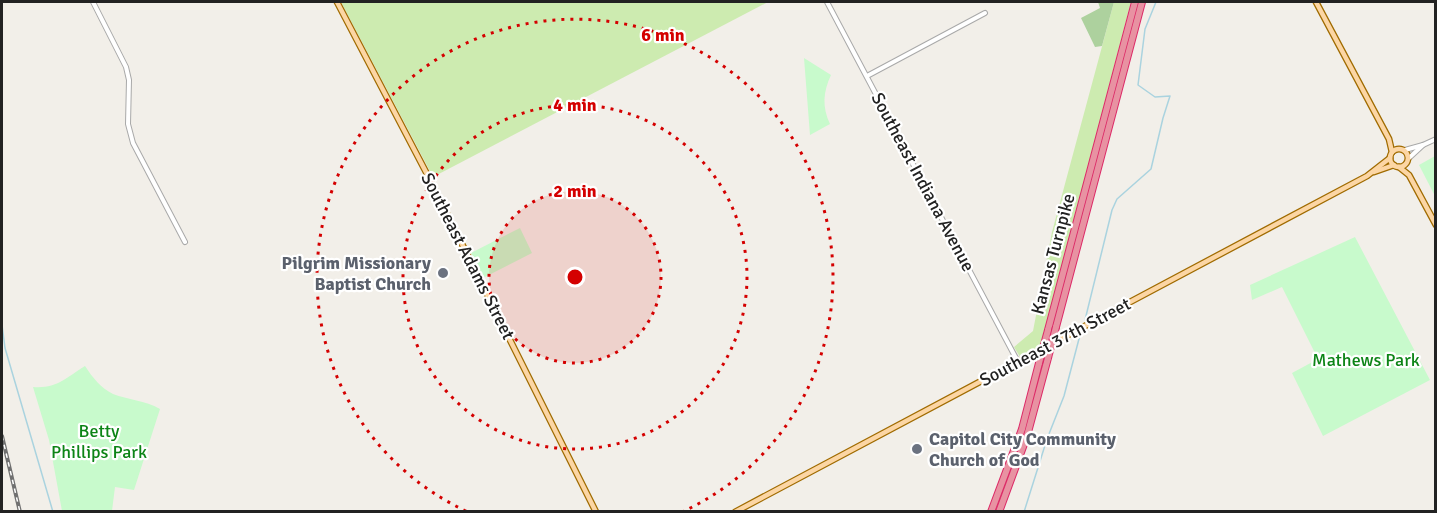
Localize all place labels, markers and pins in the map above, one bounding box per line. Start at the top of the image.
place label: Pilgrim Missionary Baptist Church [282,252,431,295]
marker: Pilgrim Missionary Baptist Church [436,266,450,280]
centre of rings [565,267,585,287]
place label: Capitol City Community Church of God [929,428,1116,471]
marker: Capitol City Community Church of God [910,442,924,456]

